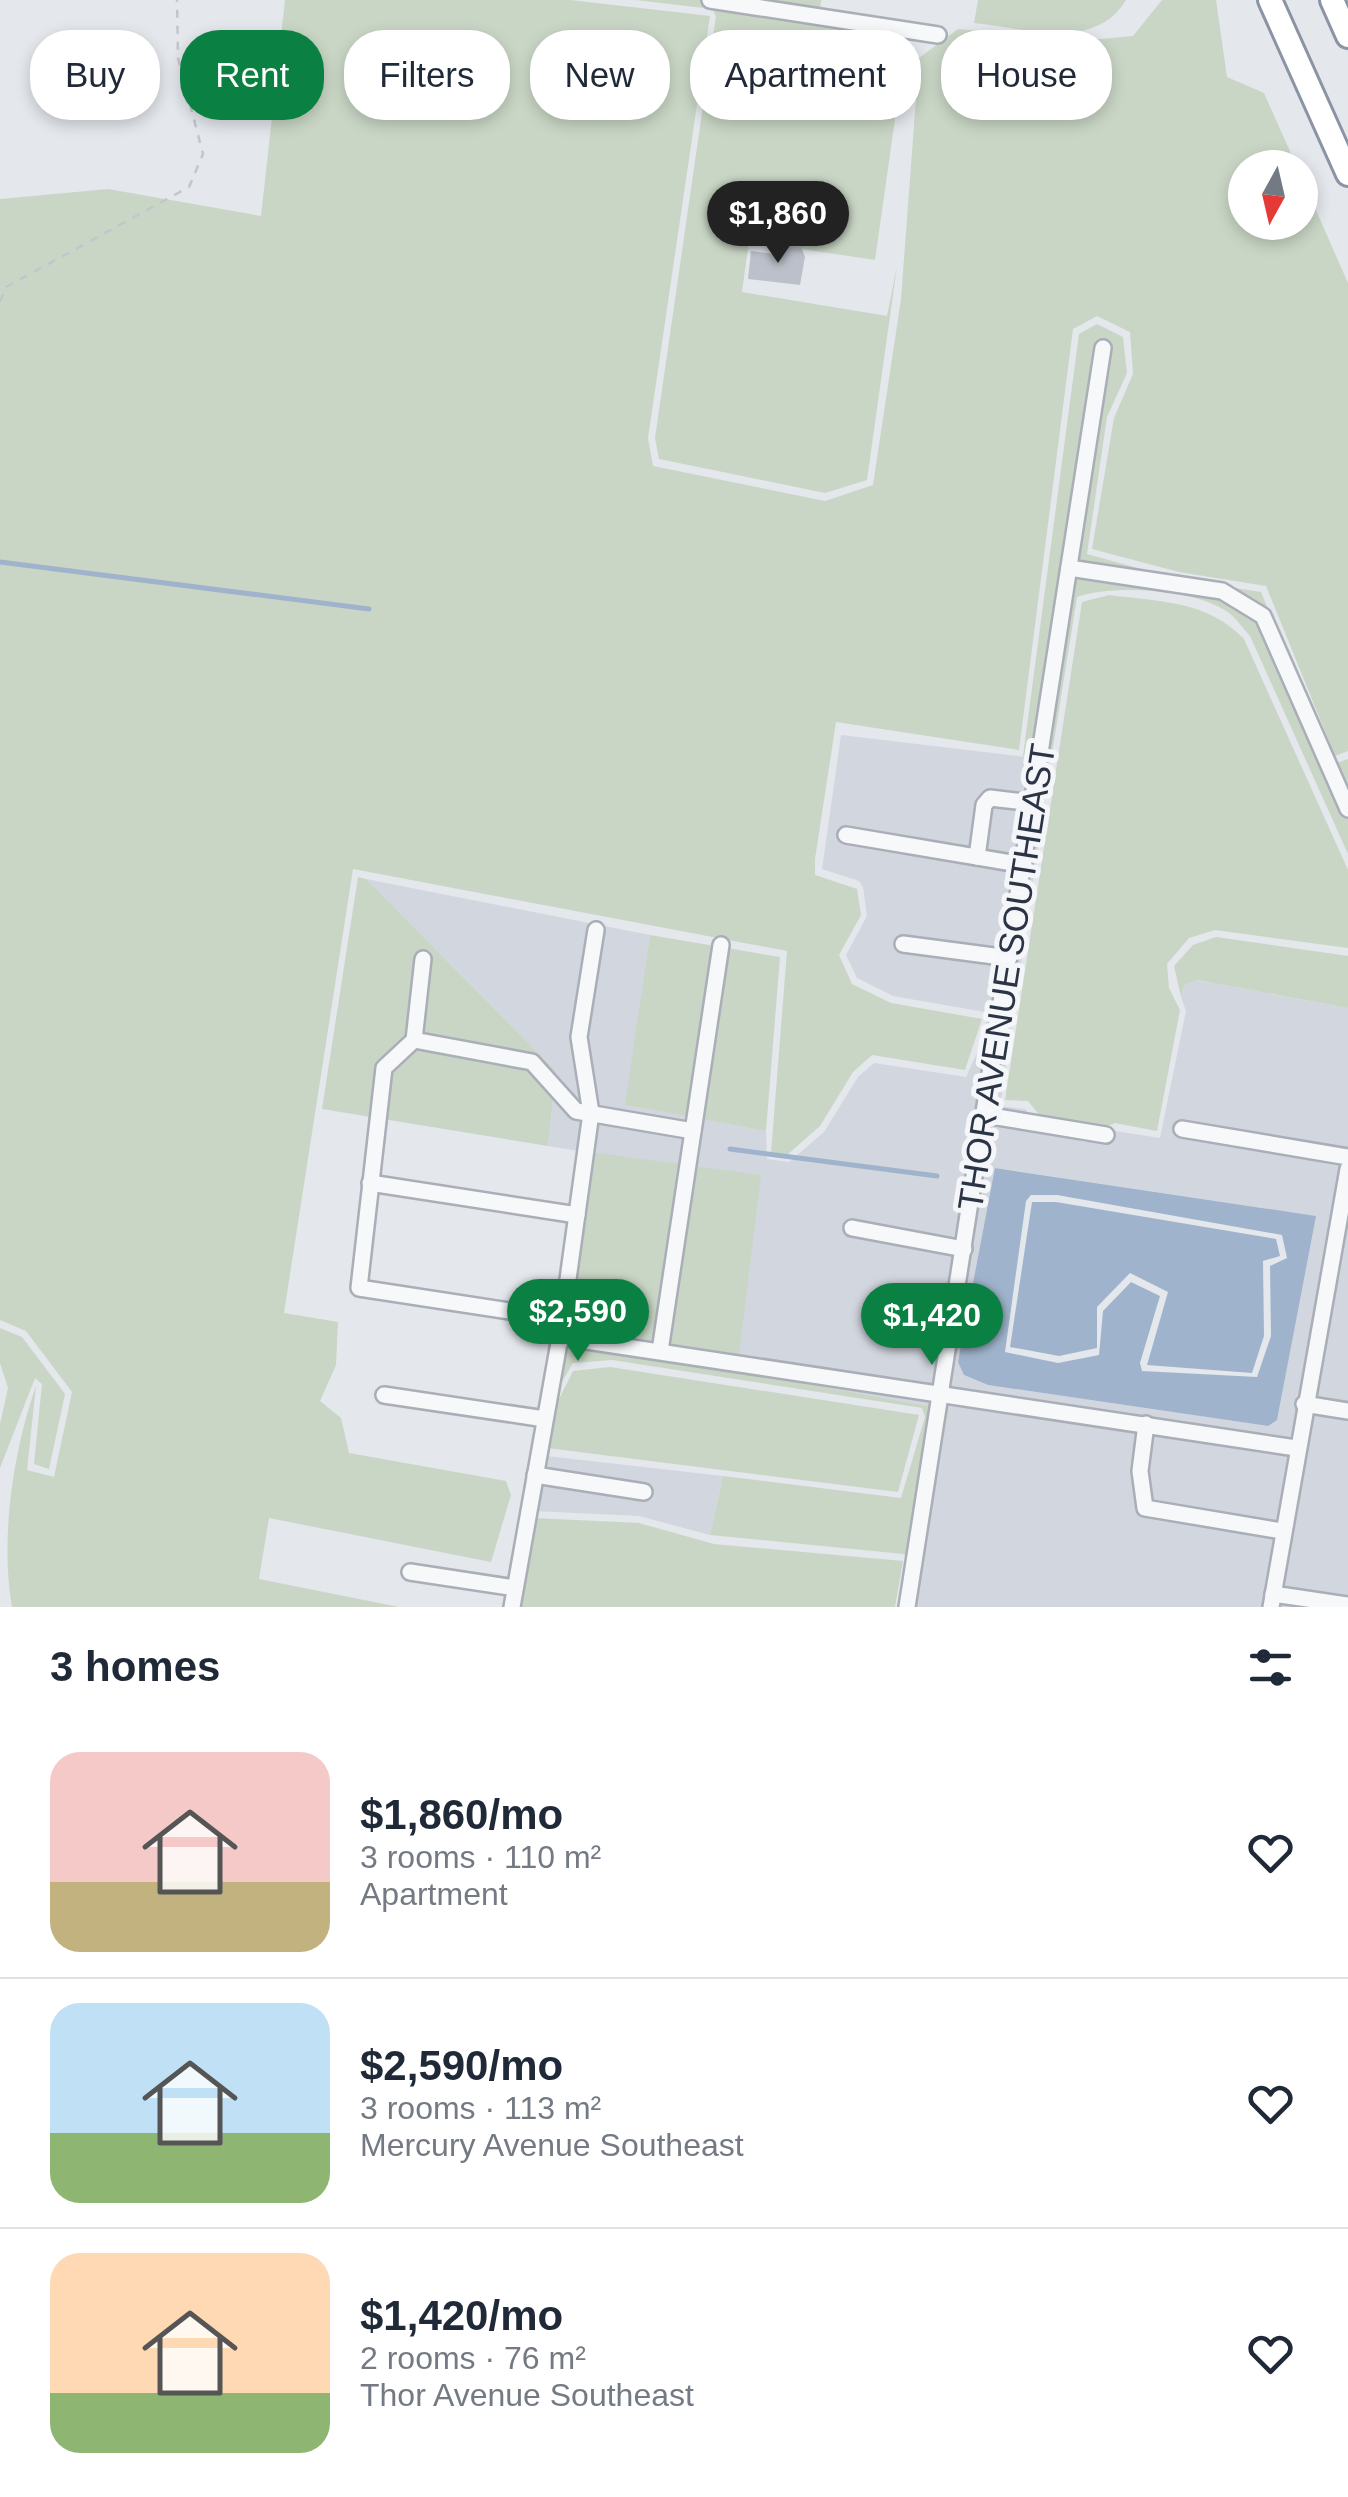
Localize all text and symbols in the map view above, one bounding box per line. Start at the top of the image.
chip: Buy [30,30,160,120]
chip: Rent [180,30,324,120]
chip: Filters [344,30,510,120]
chip: New [530,30,670,120]
chip: Apartment [690,30,921,120]
chip: House [941,30,1112,120]
north arrow [1228,150,1318,240]
map controls [1228,150,1318,240]
pin: $1,860 [697,181,859,266]
text: $1,860 [729,195,827,231]
street label: THOR AVENUE SOUTHEAST [950,741,1062,1213]
pin: $2,590 [497,1279,659,1364]
pin: $1,420 [851,1283,1013,1368]
text: $2,590 [529,1293,627,1329]
text: $1,420 [883,1297,981,1333]
icon: filters [1243,1640,1298,1695]
text: 3 homes [50,1643,220,1690]
text: $1,860/mo [360,1791,563,1838]
icon: home [130,1792,250,1912]
icon: heart [1243,1825,1298,1880]
text: 3 rooms · 110 m² [360,1839,601,1875]
text: Apartment [360,1876,508,1912]
text: $2,590/mo [360,2042,563,2089]
icon: home [130,2043,250,2163]
icon: heart [1243,2076,1298,2131]
text: 3 rooms · 113 m² [360,2090,601,2126]
text: Mercury Avenue Southeast [360,2127,744,2163]
text: $1,420/mo [360,2292,563,2339]
icon: home [130,2293,250,2413]
icon: heart [1243,2326,1298,2381]
text: 2 rooms · 76 m² [360,2340,586,2376]
text: Thor Avenue Southeast [360,2377,694,2413]

